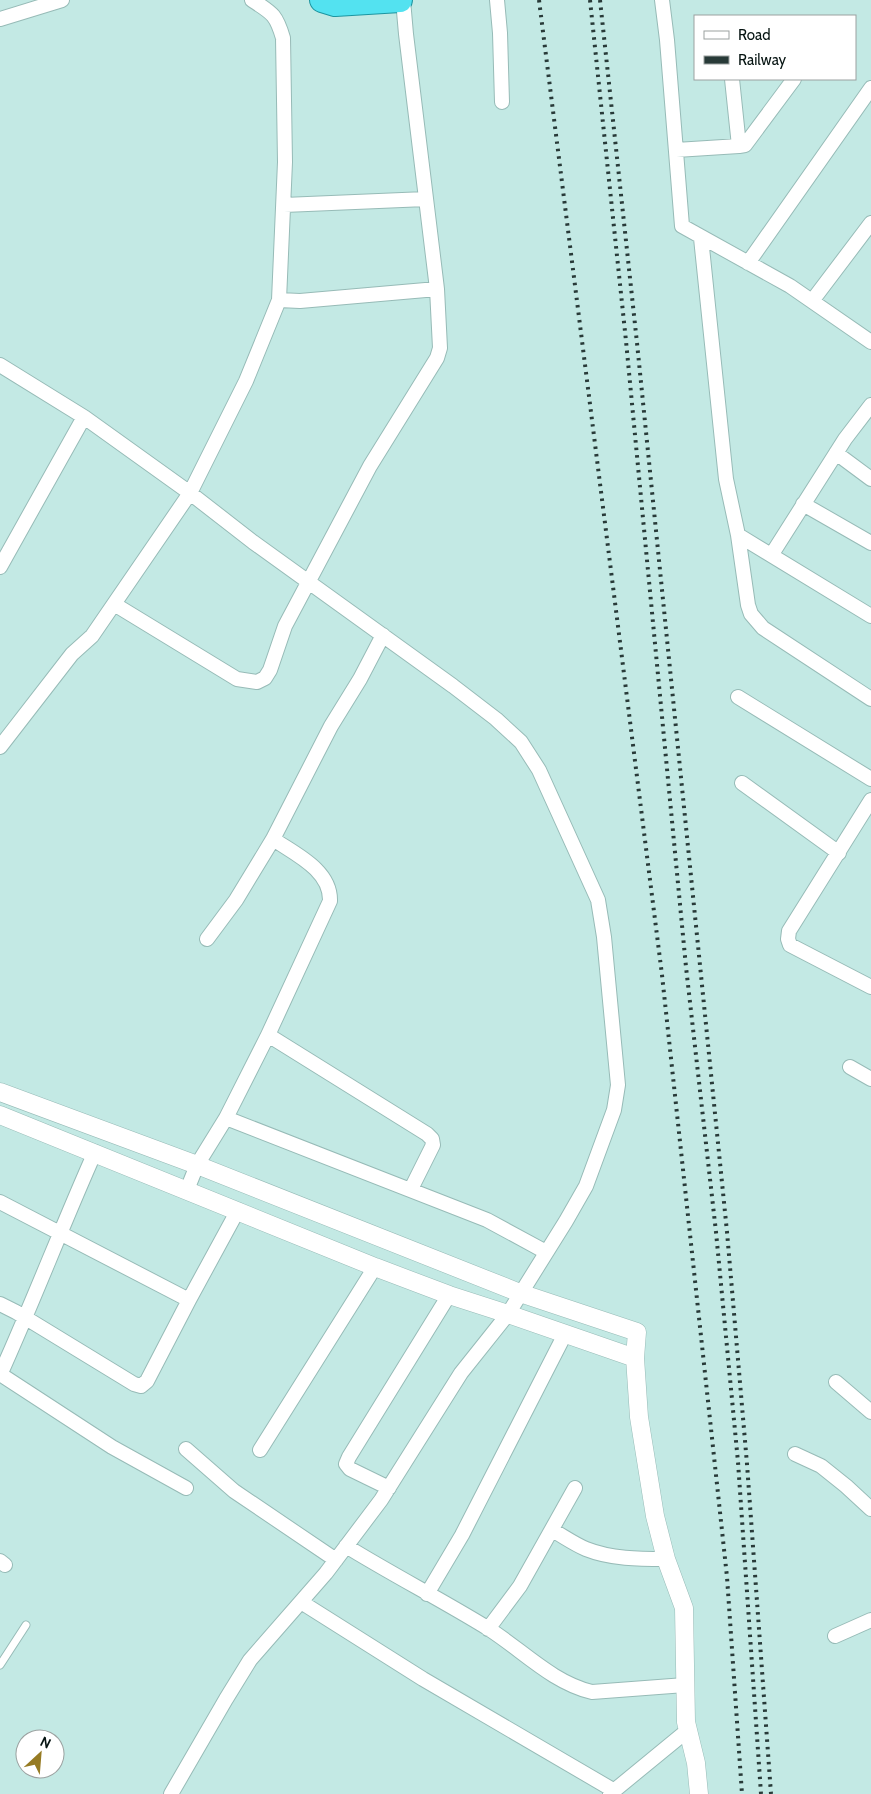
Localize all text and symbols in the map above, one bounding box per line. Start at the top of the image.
legend [694,15,856,80]
text: Road [738,26,771,44]
text: Railway [738,51,787,69]
north arrow [15,1729,65,1779]
text: N [37,1732,54,1753]

